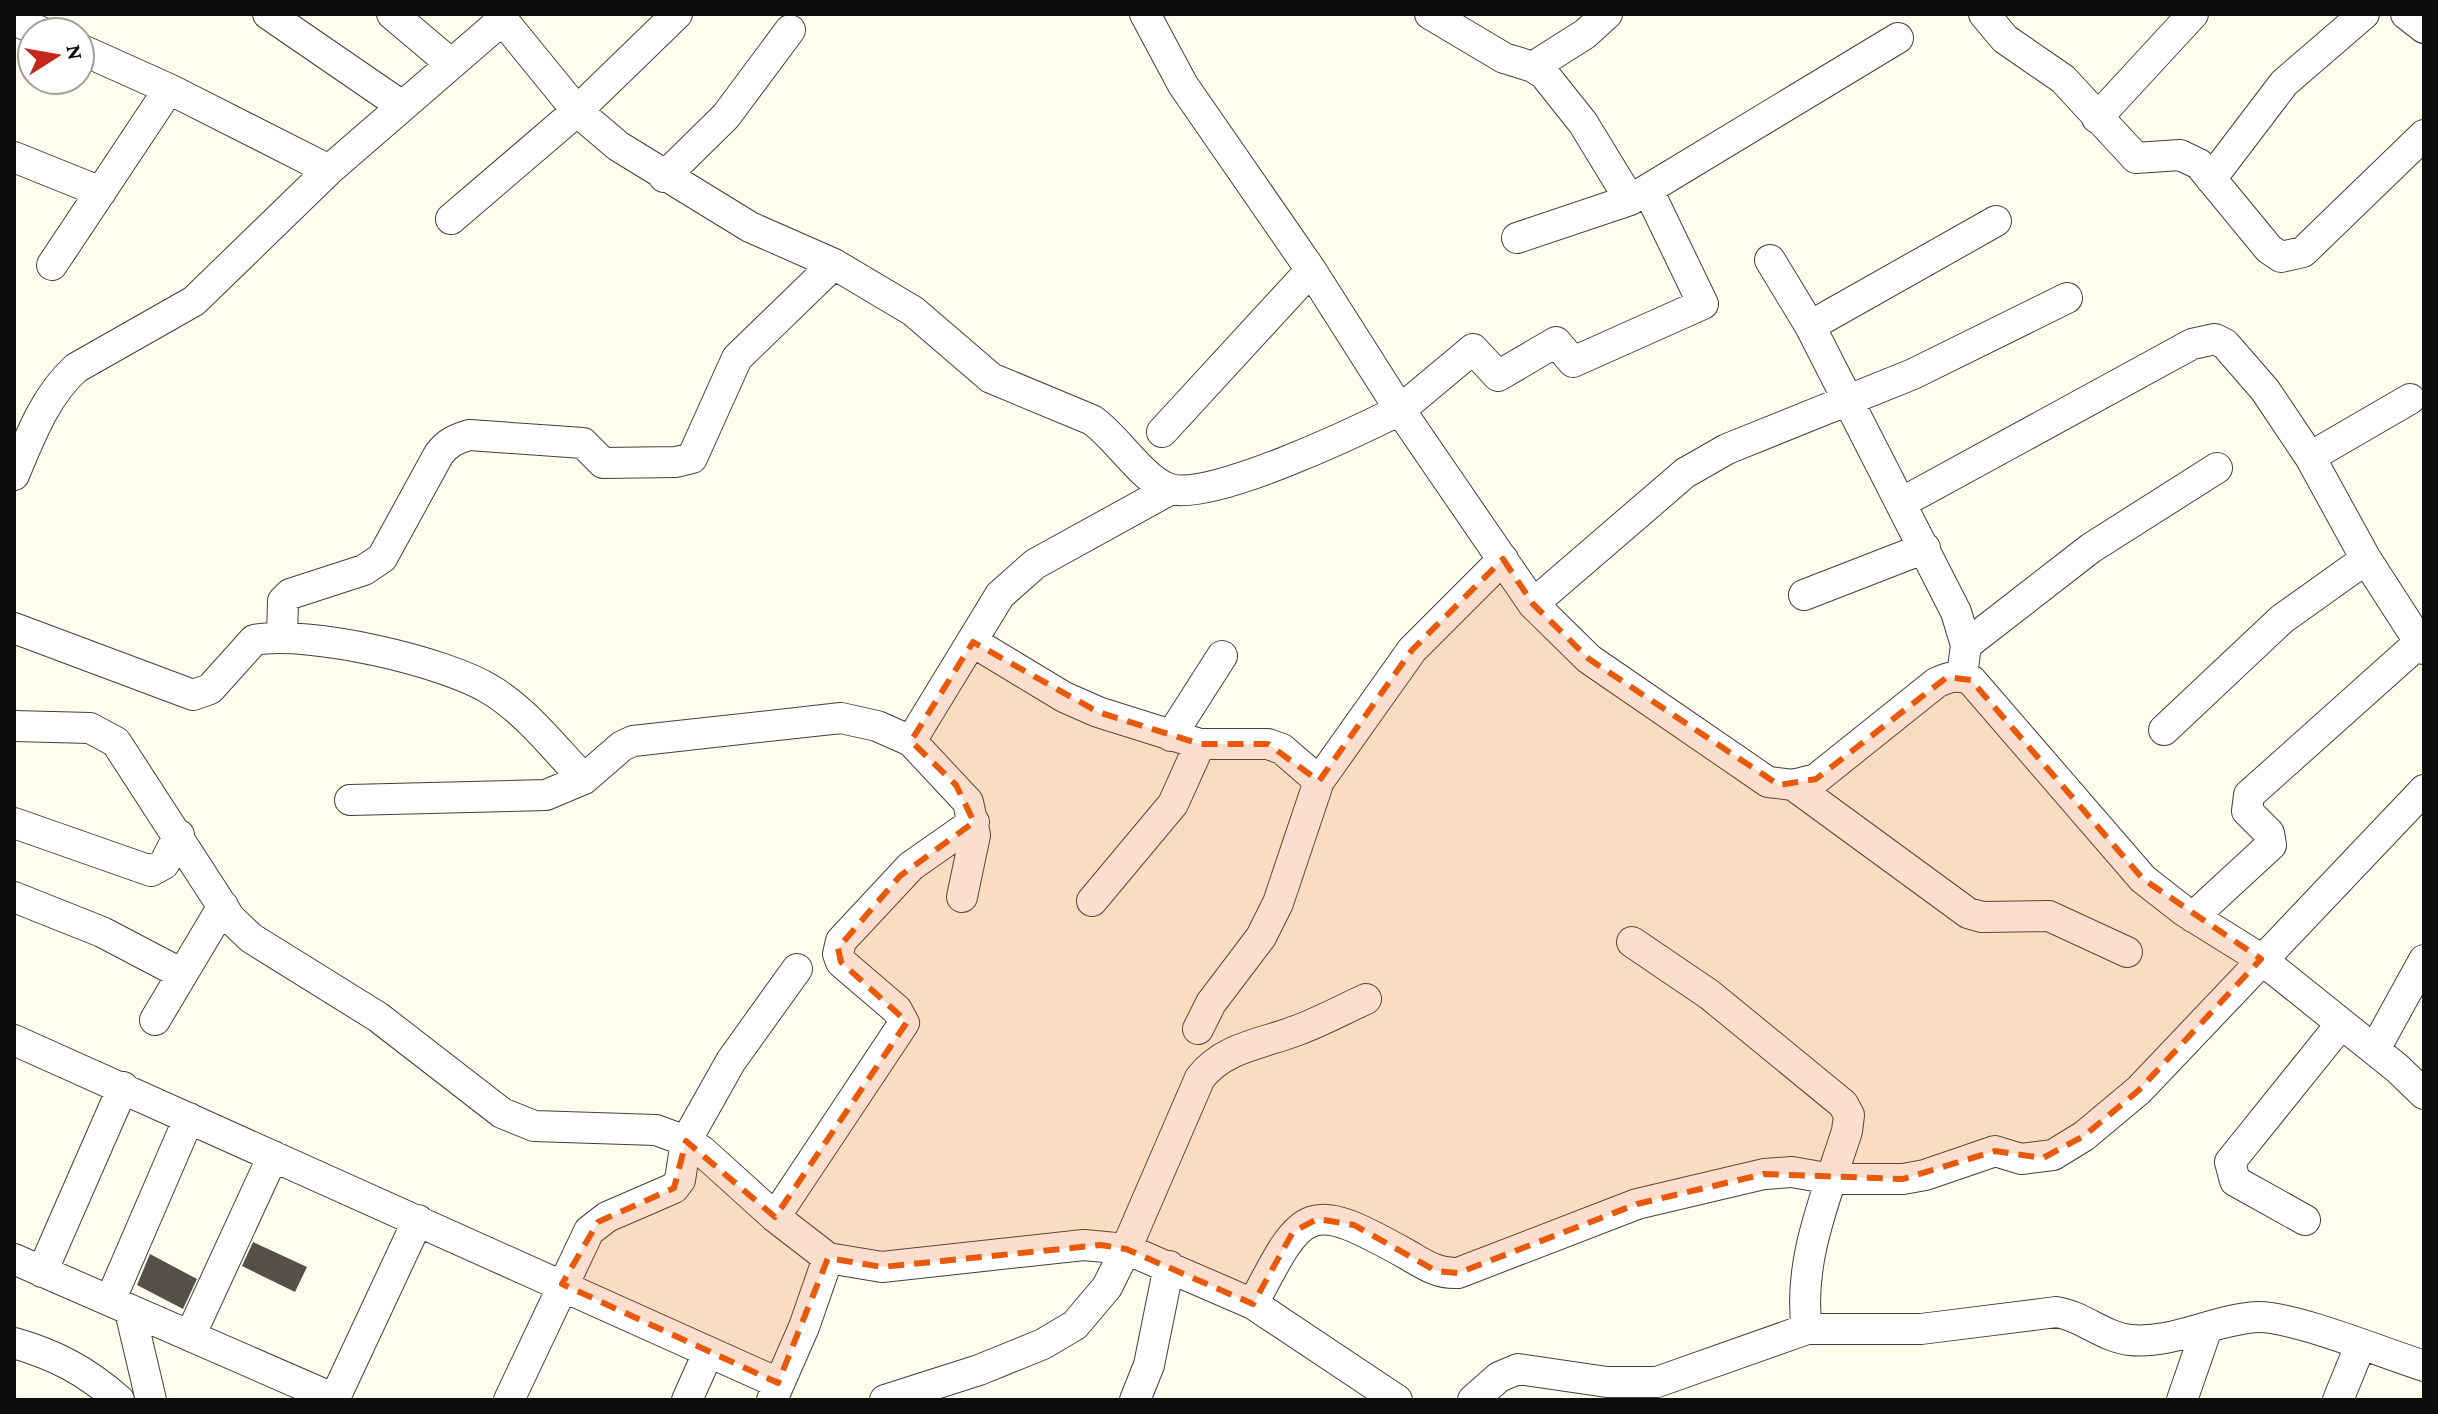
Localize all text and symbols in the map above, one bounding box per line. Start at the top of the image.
north arrow [16,16,96,96]
text: N [61,43,89,62]

